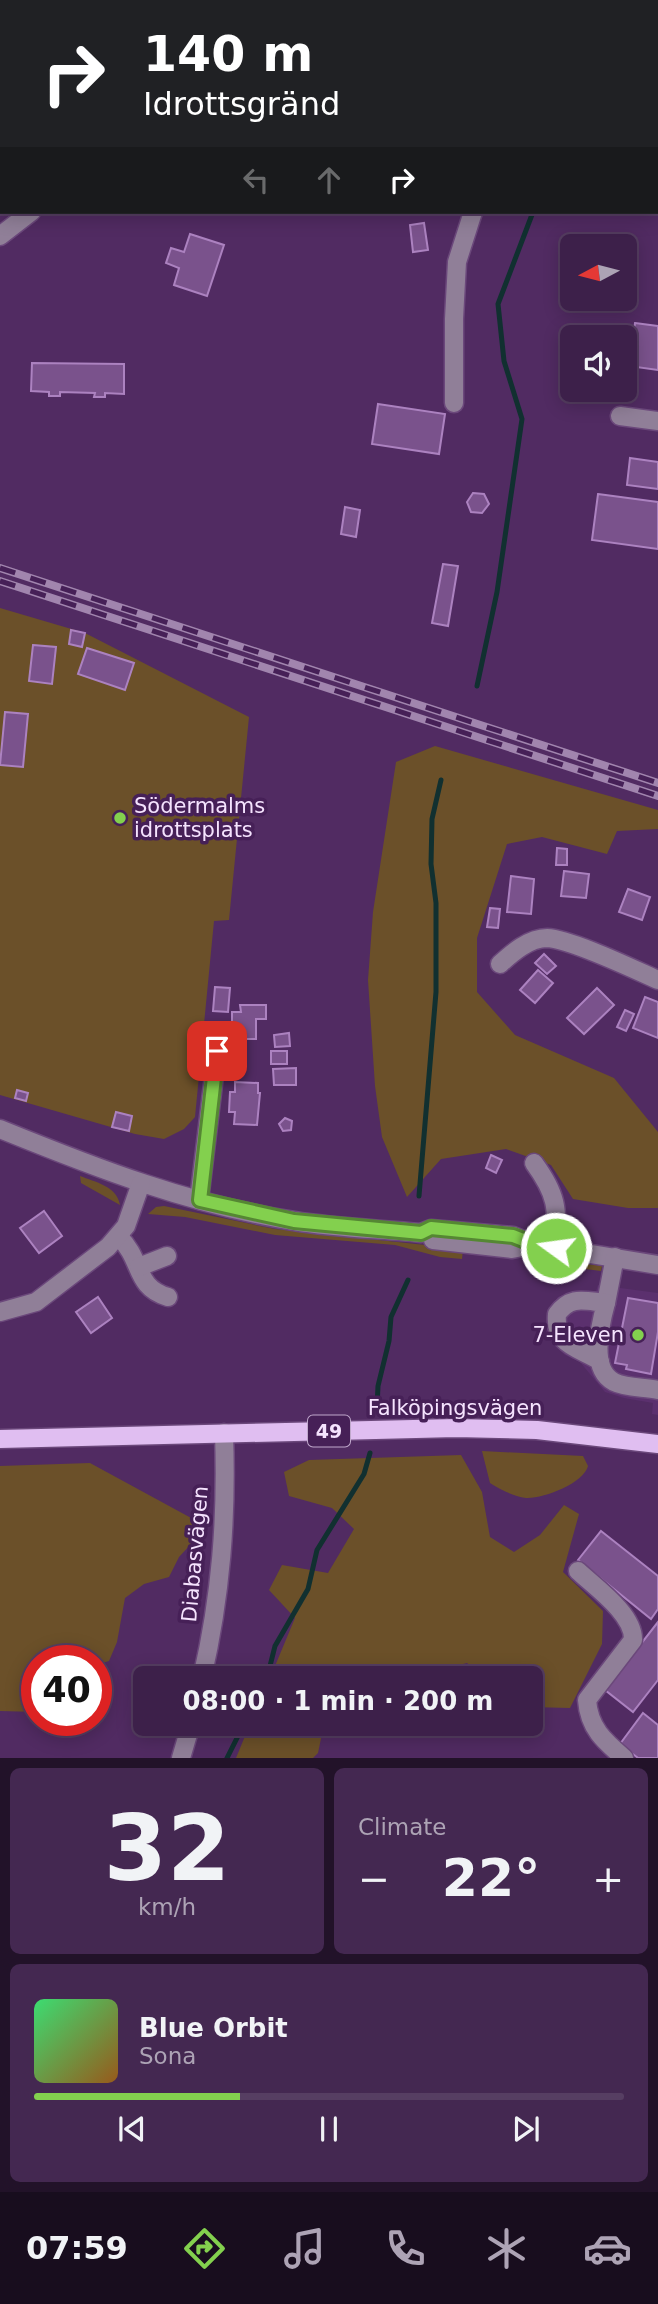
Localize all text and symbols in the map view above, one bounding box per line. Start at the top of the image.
text: 140 m [143,26,313,83]
icon: right [28,28,119,119]
text: Idrottsgränd [143,85,340,123]
icon: left [237,161,275,199]
icon: ahead [310,161,348,199]
icon: right [383,161,421,199]
north arrow [560,234,637,312]
map controls [560,234,637,402]
button: sound [560,325,637,402]
place label: Södermalms idrottsplats [134,794,265,842]
marker: Södermalms idrottsplats [112,810,128,826]
pin [187,1021,247,1081]
icon: arrive [198,1032,236,1070]
position arrow [519,1211,593,1285]
place label: 7-Eleven [532,1323,624,1347]
marker: 7-Eleven [630,1327,646,1343]
street label: Falköpingsvägen [368,1396,542,1420]
road number: 49 [308,1415,350,1446]
street label: Diabasvägen [177,1485,213,1623]
speed limit sign: 40 [21,1645,112,1736]
text: 08:00 · 1 min · 200 m [183,1686,493,1716]
text: 32 [104,1796,230,1901]
text: Climate [358,1814,447,1840]
text: 22° [442,1848,540,1908]
text: − [358,1857,390,1901]
text: + [592,1857,624,1901]
text: km/h [138,1894,196,1920]
text: Blue Orbit [139,2013,288,2043]
text: Sona [139,2043,196,2069]
icon: previous [113,2110,151,2148]
icon: pause [310,2110,348,2148]
icon: next [507,2110,545,2148]
icon: directions [180,2224,229,2273]
icon: music [280,2224,329,2273]
icon: phone [381,2224,430,2273]
icon: climate [482,2224,531,2273]
icon: car [583,2224,632,2273]
text: 07:59 [26,2229,128,2267]

